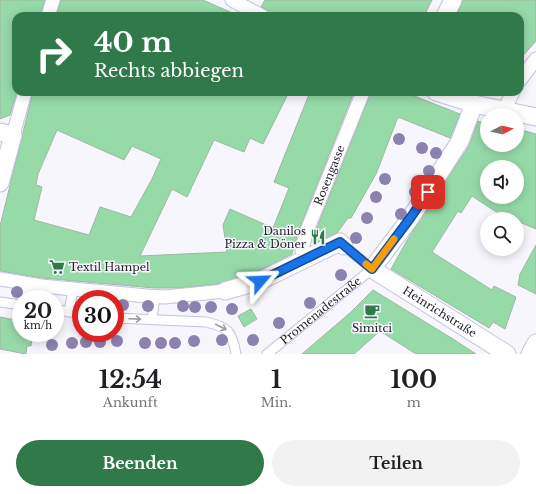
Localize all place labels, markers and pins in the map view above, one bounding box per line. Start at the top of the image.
pin [411,175,445,209]
place label: Danilos Pizza & Döner [224,224,307,251]
restaurant icon: Danilos Pizza & Döner [309,228,327,246]
supermarket icon: Textil Hampel [48,258,66,276]
place label: Textil Hampel [69,260,150,274]
cafe icon: Simitci [363,302,381,320]
place label: Simitci [352,321,392,335]

